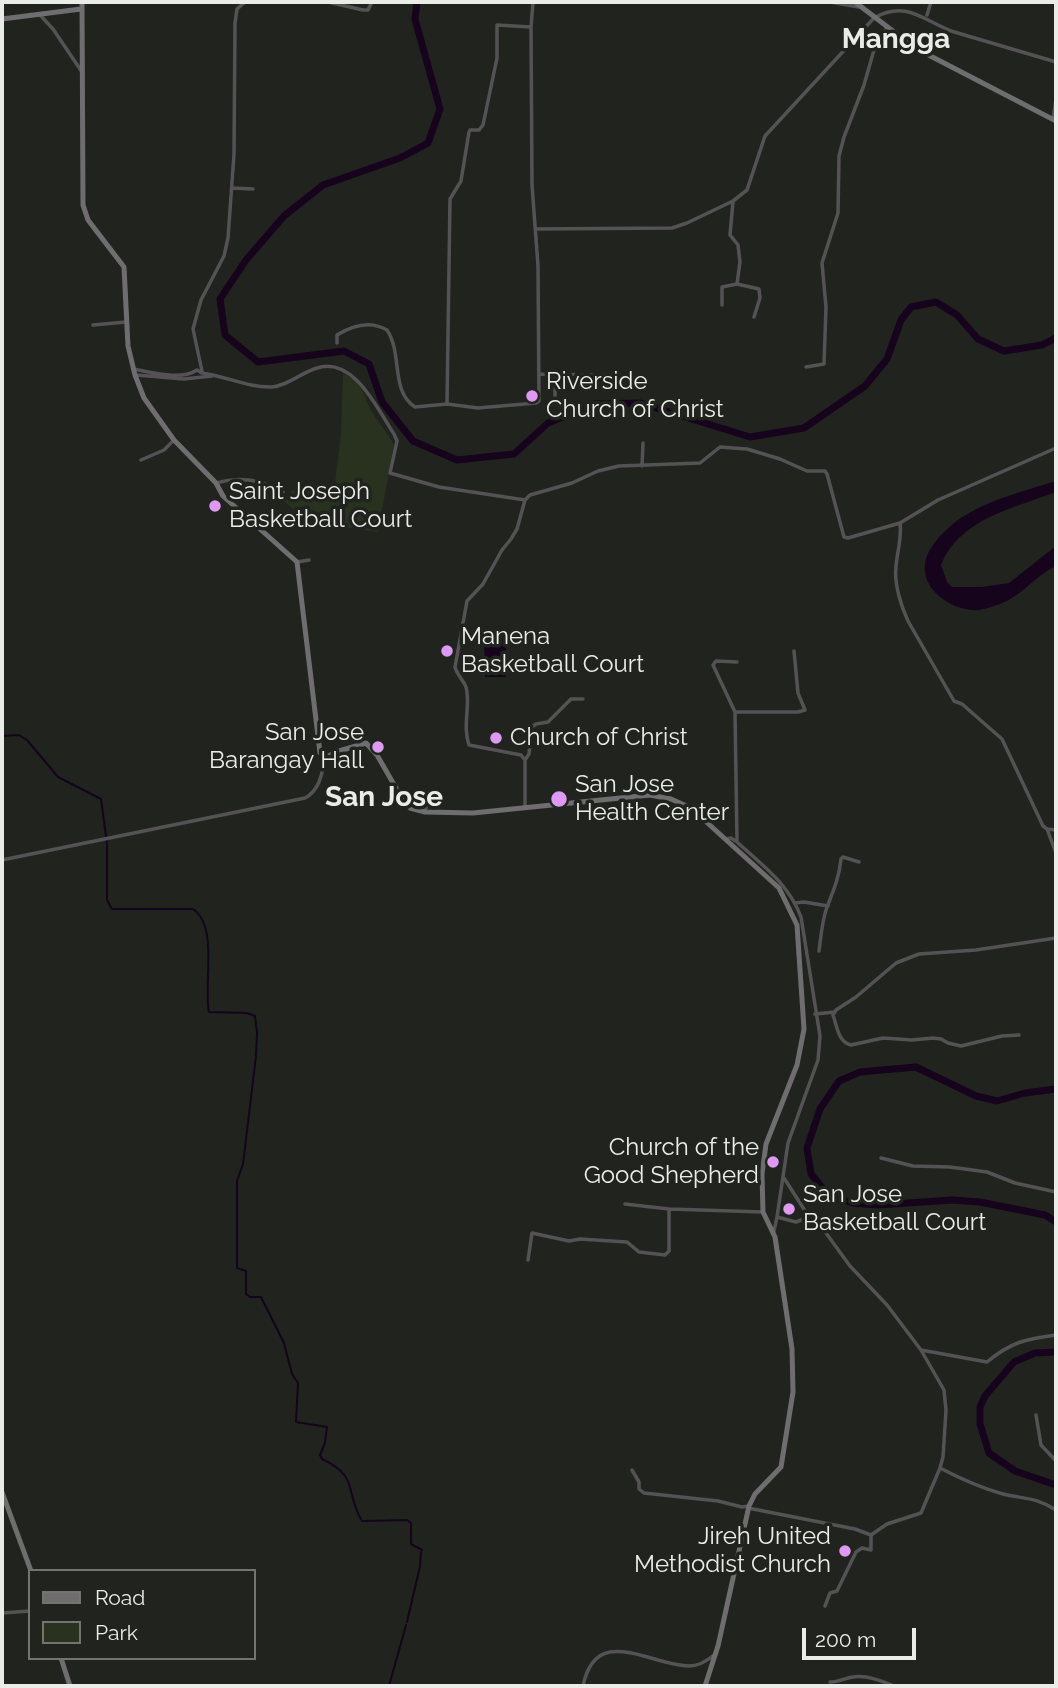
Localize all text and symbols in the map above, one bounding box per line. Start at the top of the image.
district label: Mangga [842,23,950,57]
place label: Riverside Church of Christ [546,368,724,424]
marker: Riverside Church of Christ [524,388,540,404]
place label: Saint Joseph Basketball Court [229,478,412,534]
marker: Saint Joseph Basketball Court [207,498,223,514]
place label: Manena Basketball Court [461,623,644,679]
marker: Manena Basketball Court [439,643,455,659]
place label: San Jose Barangay Hall [209,719,364,775]
place label: Church of Christ [510,724,688,752]
marker: Church of Christ [488,730,504,746]
marker: San Jose Barangay Hall [370,739,386,755]
place label: San Jose Health Center [575,771,729,827]
district label: San Jose [325,781,443,815]
marker: San Jose Health Center [549,789,569,809]
place label: Church of the Good Shepherd [584,1134,759,1190]
marker: Church of the Good Shepherd [765,1154,781,1170]
place label: San Jose Basketball Court [803,1181,986,1237]
marker: San Jose Basketball Court [781,1201,797,1217]
place label: Jireh United Methodist Church [634,1523,831,1579]
marker: Jireh United Methodist Church [837,1543,853,1559]
legend [28,1569,256,1660]
text: Road [95,1585,145,1610]
scale bar [806,1614,920,1658]
text: Park [95,1620,138,1645]
text: 200 m [815,1627,876,1652]

